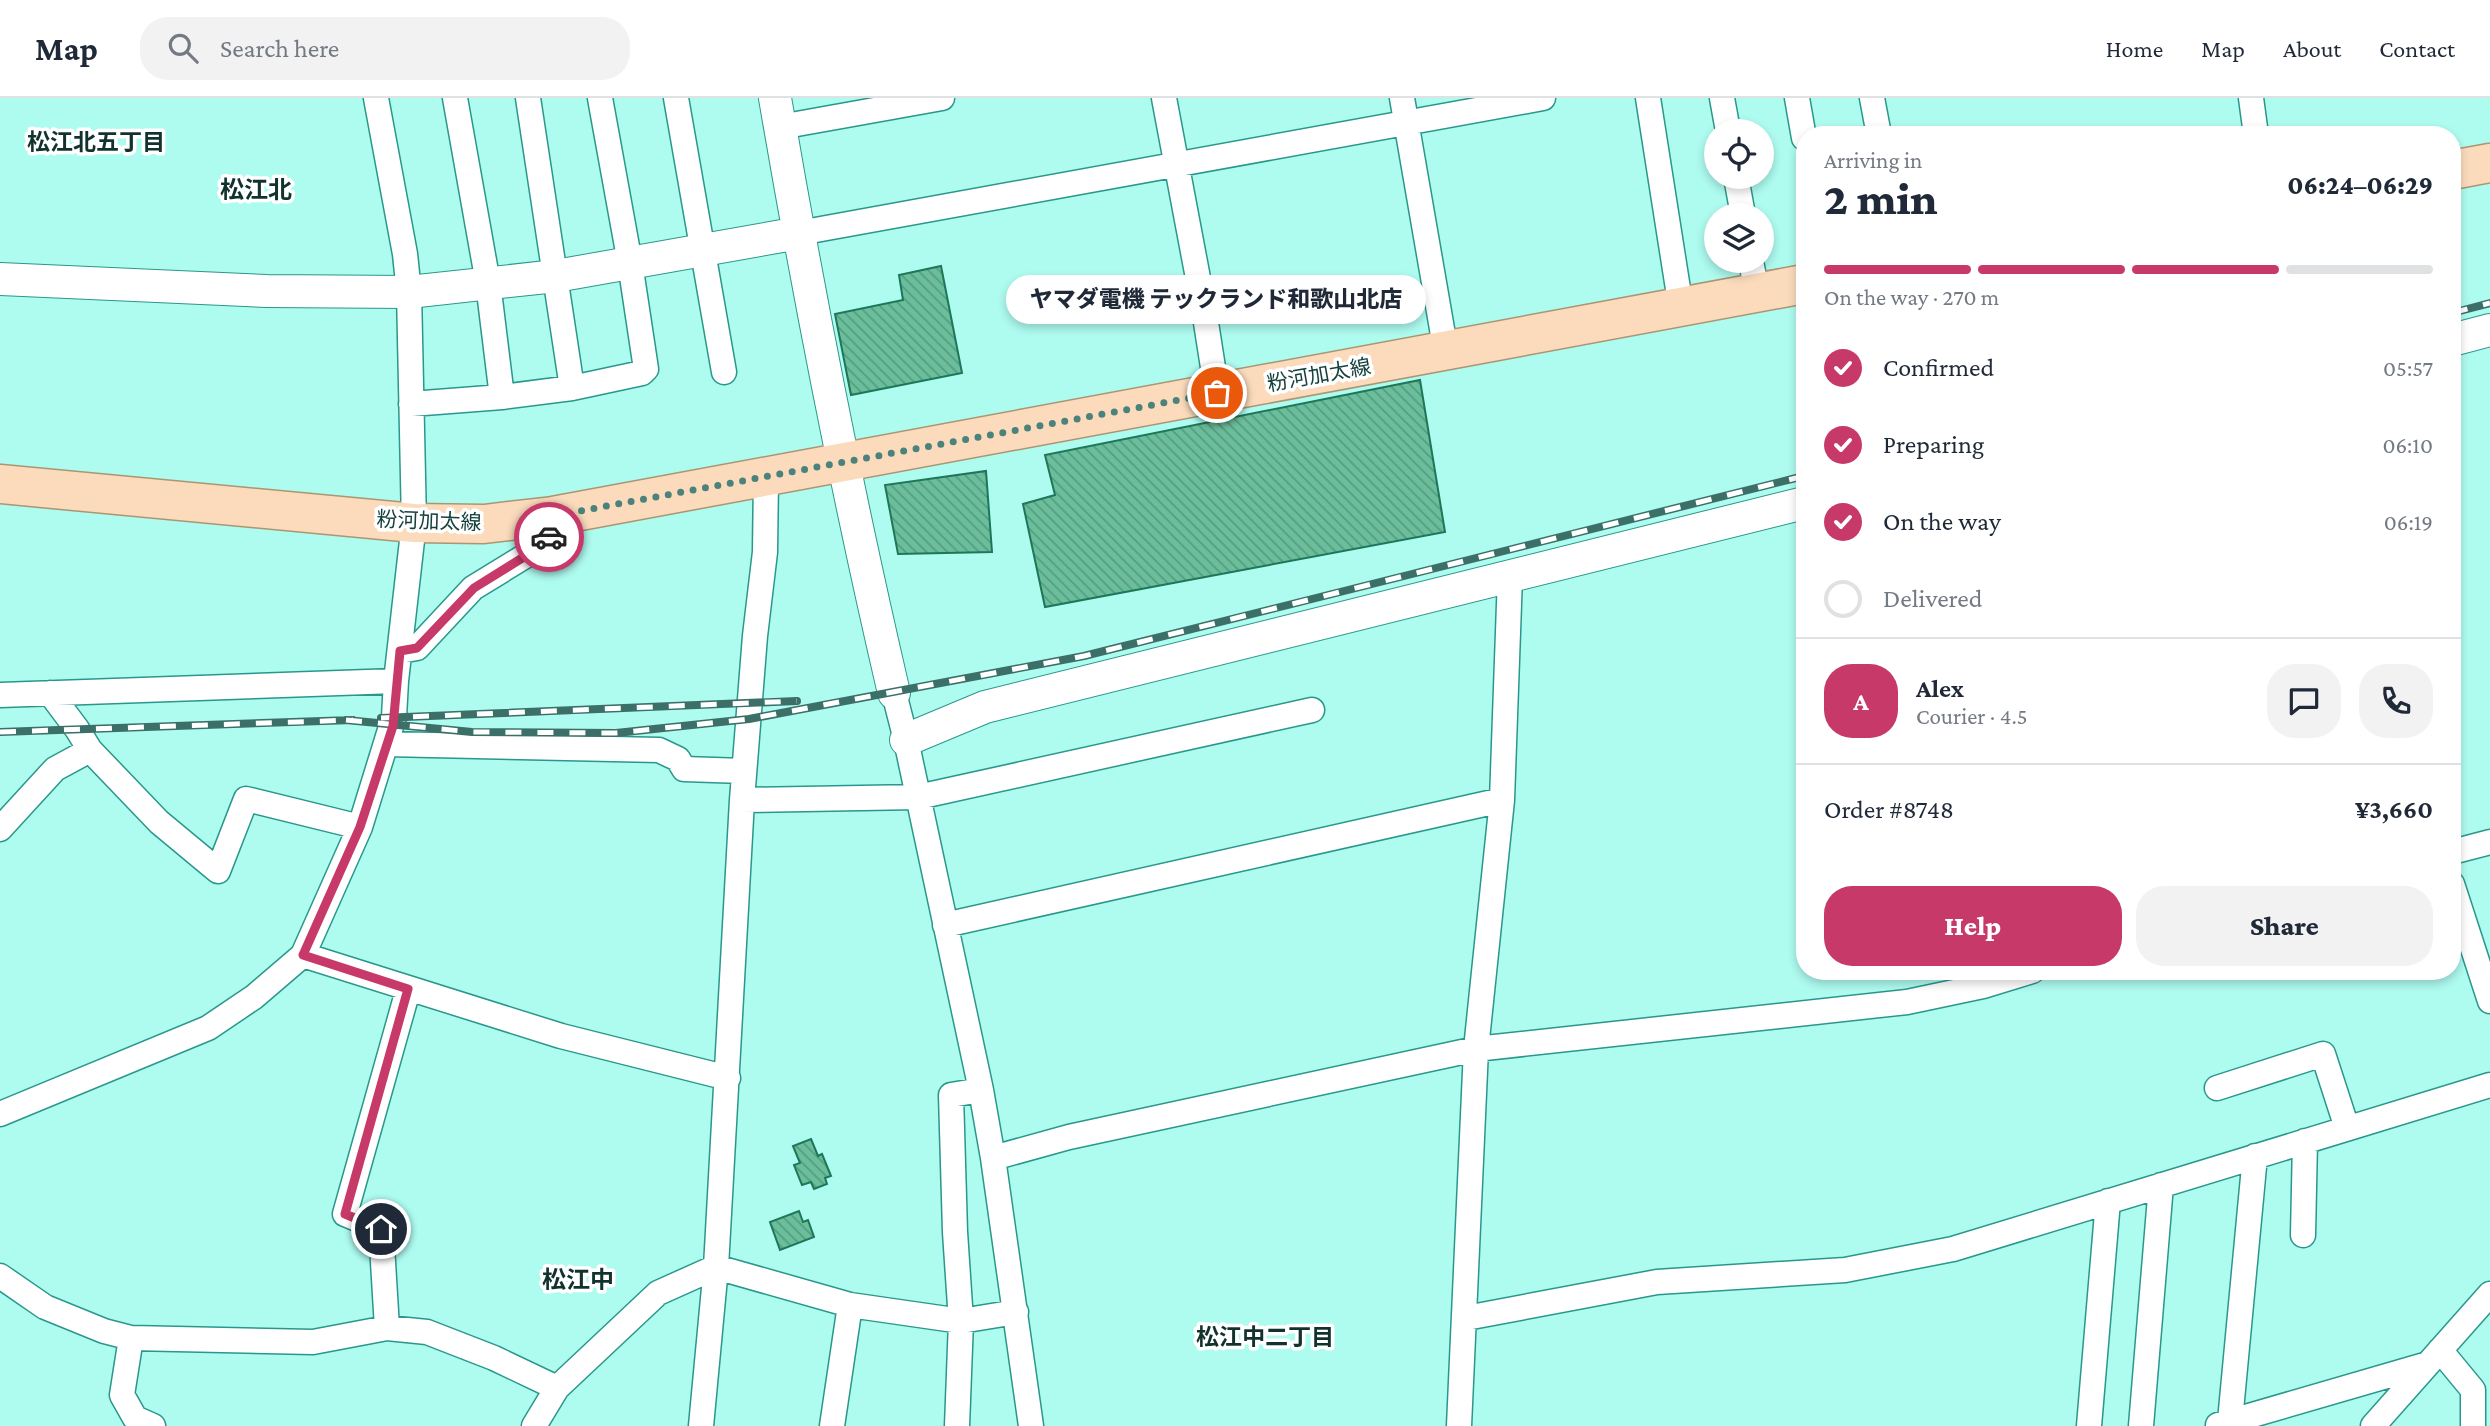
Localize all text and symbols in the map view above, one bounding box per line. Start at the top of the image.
search box [140,17,630,80]
icon: search [164,29,202,67]
text: Map [35,30,98,67]
text: Search here [220,34,339,63]
text: Home [2106,35,2163,62]
text: Map [2201,35,2245,62]
text: About [2283,35,2341,62]
text: Contact [2379,35,2455,62]
map controls [1704,119,1774,273]
button: locate [1704,119,1774,189]
district label: 松江北五丁目 [27,129,165,155]
text: Arriving in [1824,147,1922,173]
text: 06:24–06:29 [2287,171,2433,200]
text: 2 min [1824,173,1938,224]
district label: 松江北 [220,176,292,203]
button: layers [1704,203,1774,273]
callout: ヤマダ電機 テックランド和歌山北店 [1007,274,1427,323]
text: On the way · 270 m [1824,284,1999,310]
text: ヤマダ電機 テックランド和歌山北店 [1030,286,1402,312]
icon: check [1824,349,1862,387]
text: Confirmed [1883,353,1994,382]
street label: 粉河加太線 [1265,354,1373,396]
text: 05:57 [2383,355,2433,381]
pin [1187,363,1247,423]
icon: bag [1198,374,1236,412]
icon: check [1824,426,1862,464]
text: Preparing [1883,430,1984,459]
text: 06:10 [2382,432,2433,458]
courier [514,502,584,572]
icon: check [1824,503,1862,541]
street label: 粉河加太線 [376,507,482,535]
text: On the way [1883,507,2001,536]
text: 06:19 [2384,509,2433,535]
icon: car [530,518,568,556]
text: Delivered [1883,584,1982,613]
button: chat [2267,664,2341,738]
button: phone [2359,664,2433,738]
text: Alex [1916,674,1964,703]
text: A [1853,687,1869,716]
text: Courier · 4.5 [1916,703,2028,729]
text: Order #8748 [1824,795,1954,824]
text: ¥3,660 [2355,795,2433,824]
button: Help [1824,886,2122,966]
button: Share [2136,886,2433,966]
pin [351,1199,411,1259]
icon: home [362,1210,400,1248]
district label: 松江中 [542,1266,614,1293]
district label: 松江中二丁目 [1196,1324,1334,1350]

